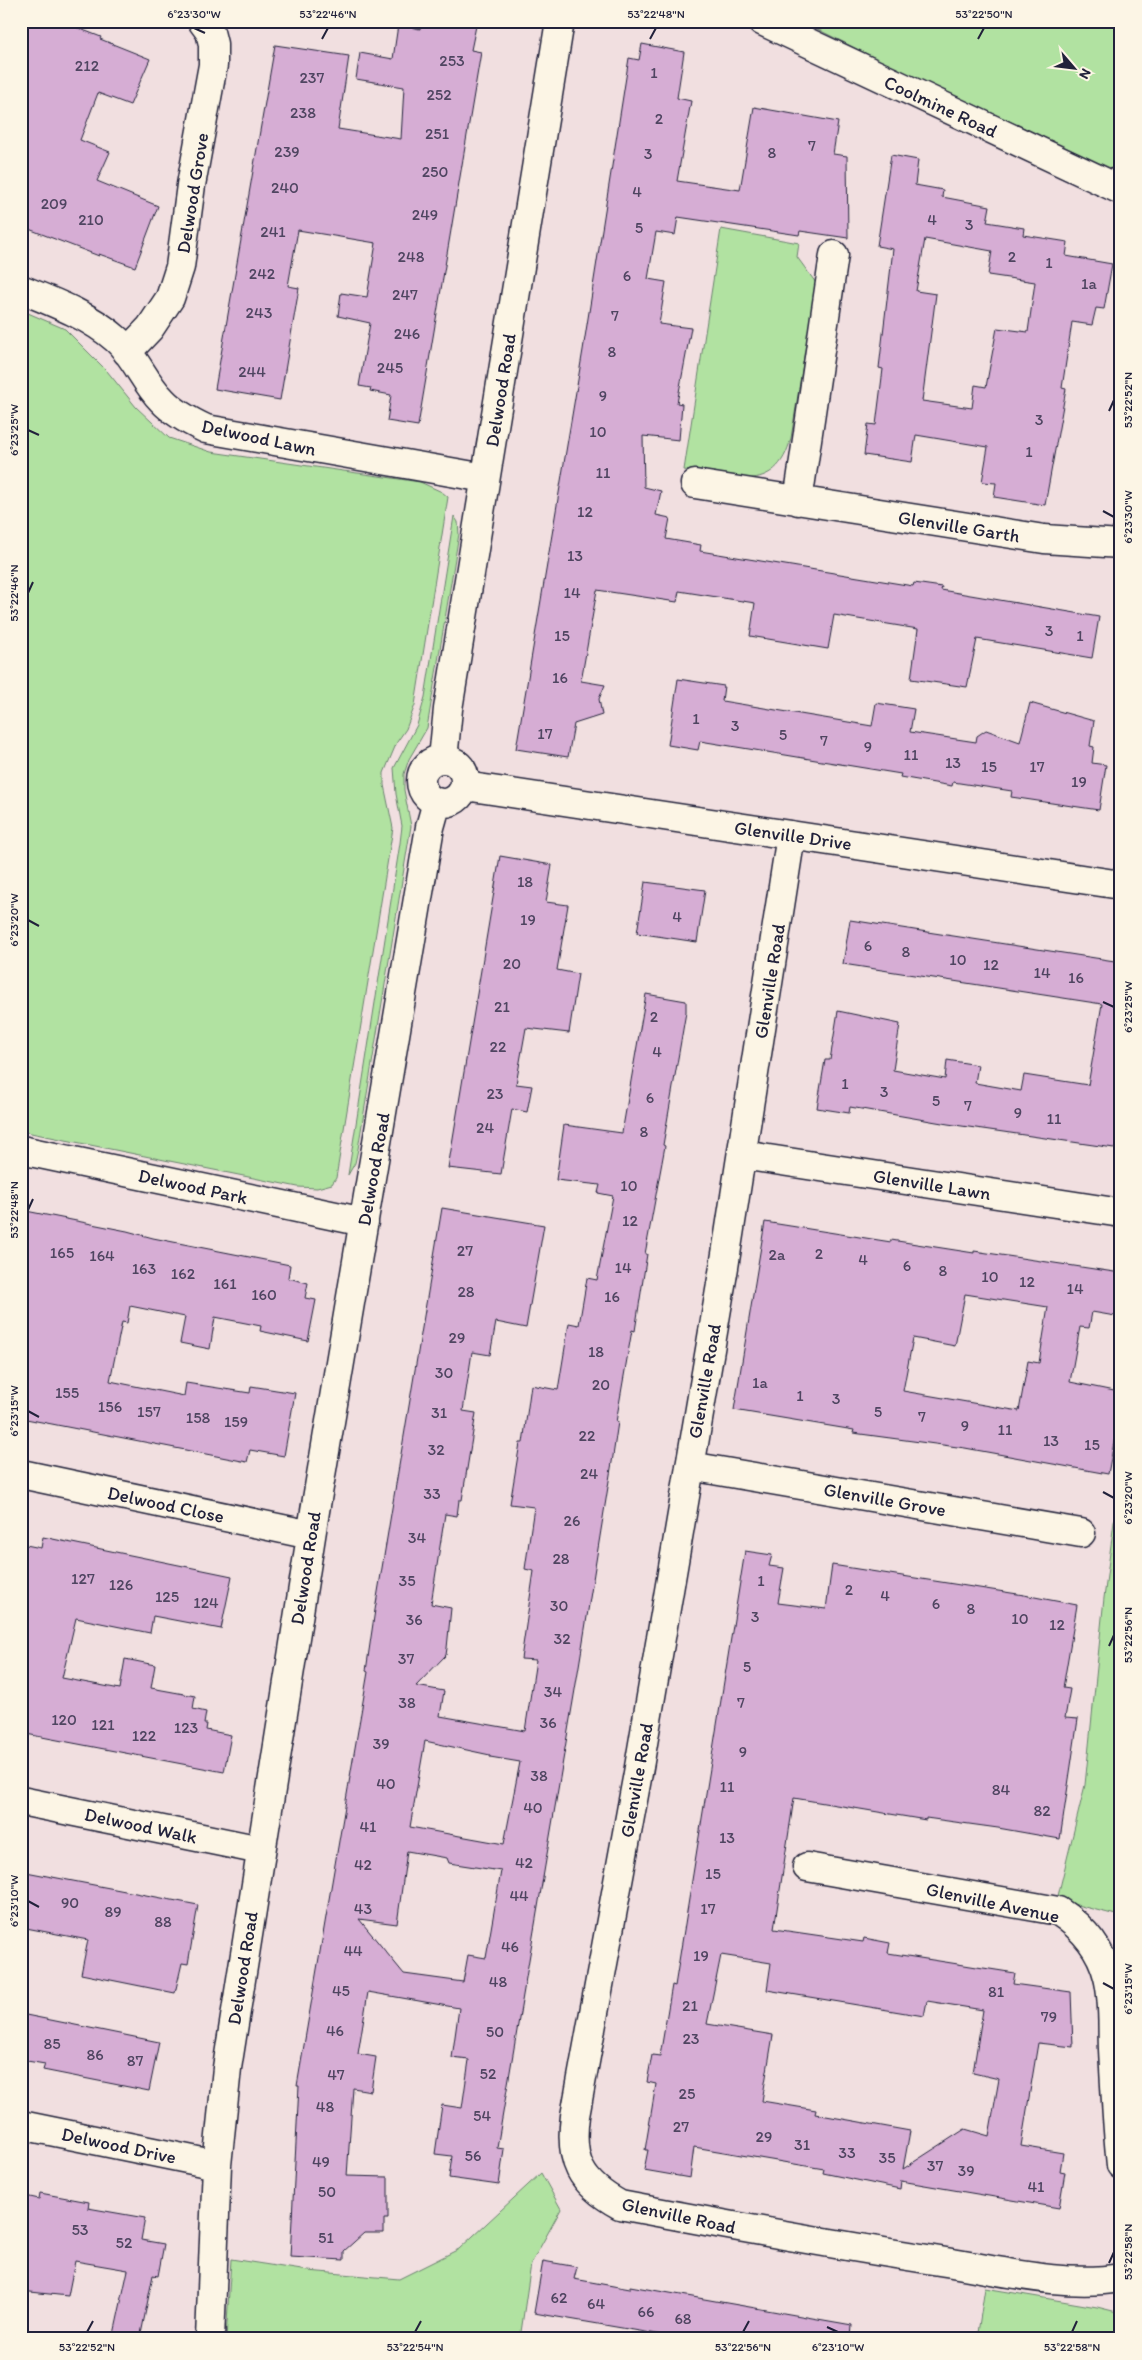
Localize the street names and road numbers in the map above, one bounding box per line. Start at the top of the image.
street label: Coolmine Road [880,70,1002,143]
street label: Delwood Grove [172,131,213,255]
street label: Delwood Road [480,331,521,449]
street label: Delwood Lawn [200,414,318,461]
street label: Glenville Garth [896,506,1022,548]
street label: Glenville Drive [733,816,853,855]
street label: Glenville Road [749,921,790,1040]
street label: Delwood Road [352,1110,395,1228]
street label: Delwood Park [136,1164,250,1209]
street label: Glenville Lawn [872,1164,993,1205]
street label: Glenville Road [683,1321,726,1440]
street label: Glenville Grove [822,1477,948,1522]
street label: Delwood Close [105,1481,226,1528]
street label: Delwood Road [285,1509,326,1627]
street label: Glenville Road [615,1720,658,1839]
street label: Delwood Walk [83,1802,200,1849]
street label: Glenville Avenue [924,1877,1062,1928]
street label: Delwood Road [222,1909,263,2027]
street label: Delwood Drive [59,2122,178,2169]
street label: Glenville Road [620,2192,739,2239]

